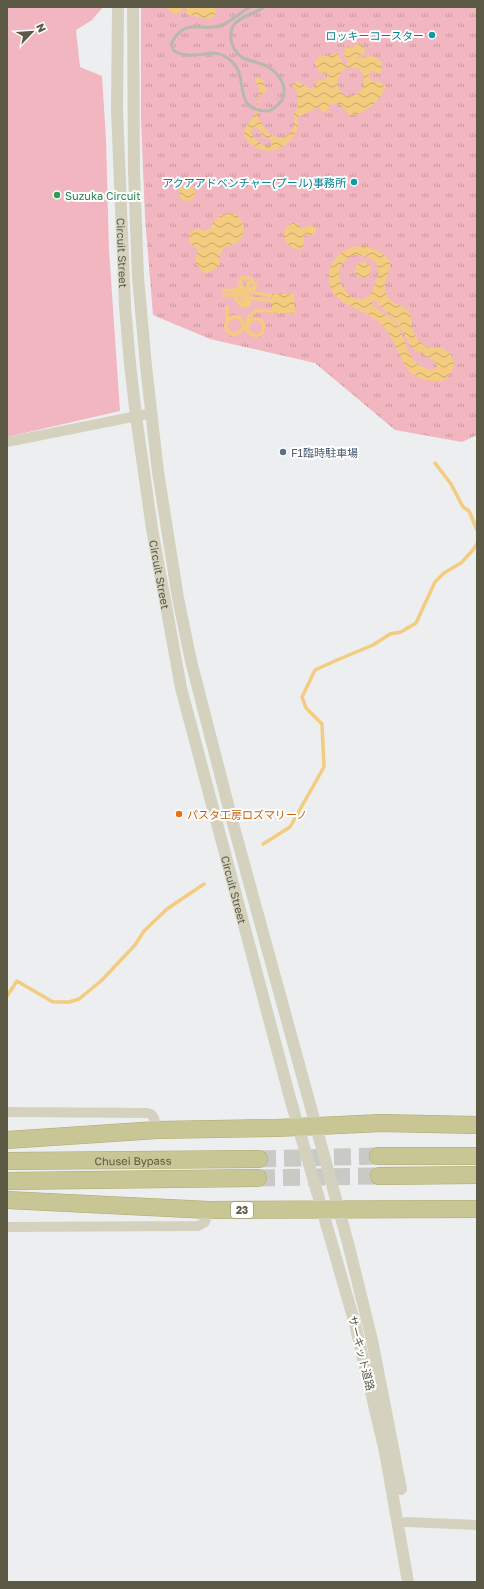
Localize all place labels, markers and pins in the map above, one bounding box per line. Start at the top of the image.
place label: ロッキーコースター [326,29,424,42]
marker: ロッキーコースター [427,30,437,40]
place label: アクアアドベンチャー(プール)事務所 [162,176,347,189]
marker: アクアアドベンチャー(プール)事務所 [349,177,359,187]
place label: Suzuka Circuit [65,189,141,202]
marker: Suzuka Circuit [52,190,62,200]
place label: F1臨時駐車場 [291,446,358,459]
marker: F1臨時駐車場 [278,447,288,457]
place label: パスタ工房ロズマリーノ [187,808,307,821]
marker: パスタ工房ロズマリーノ [174,809,184,819]

